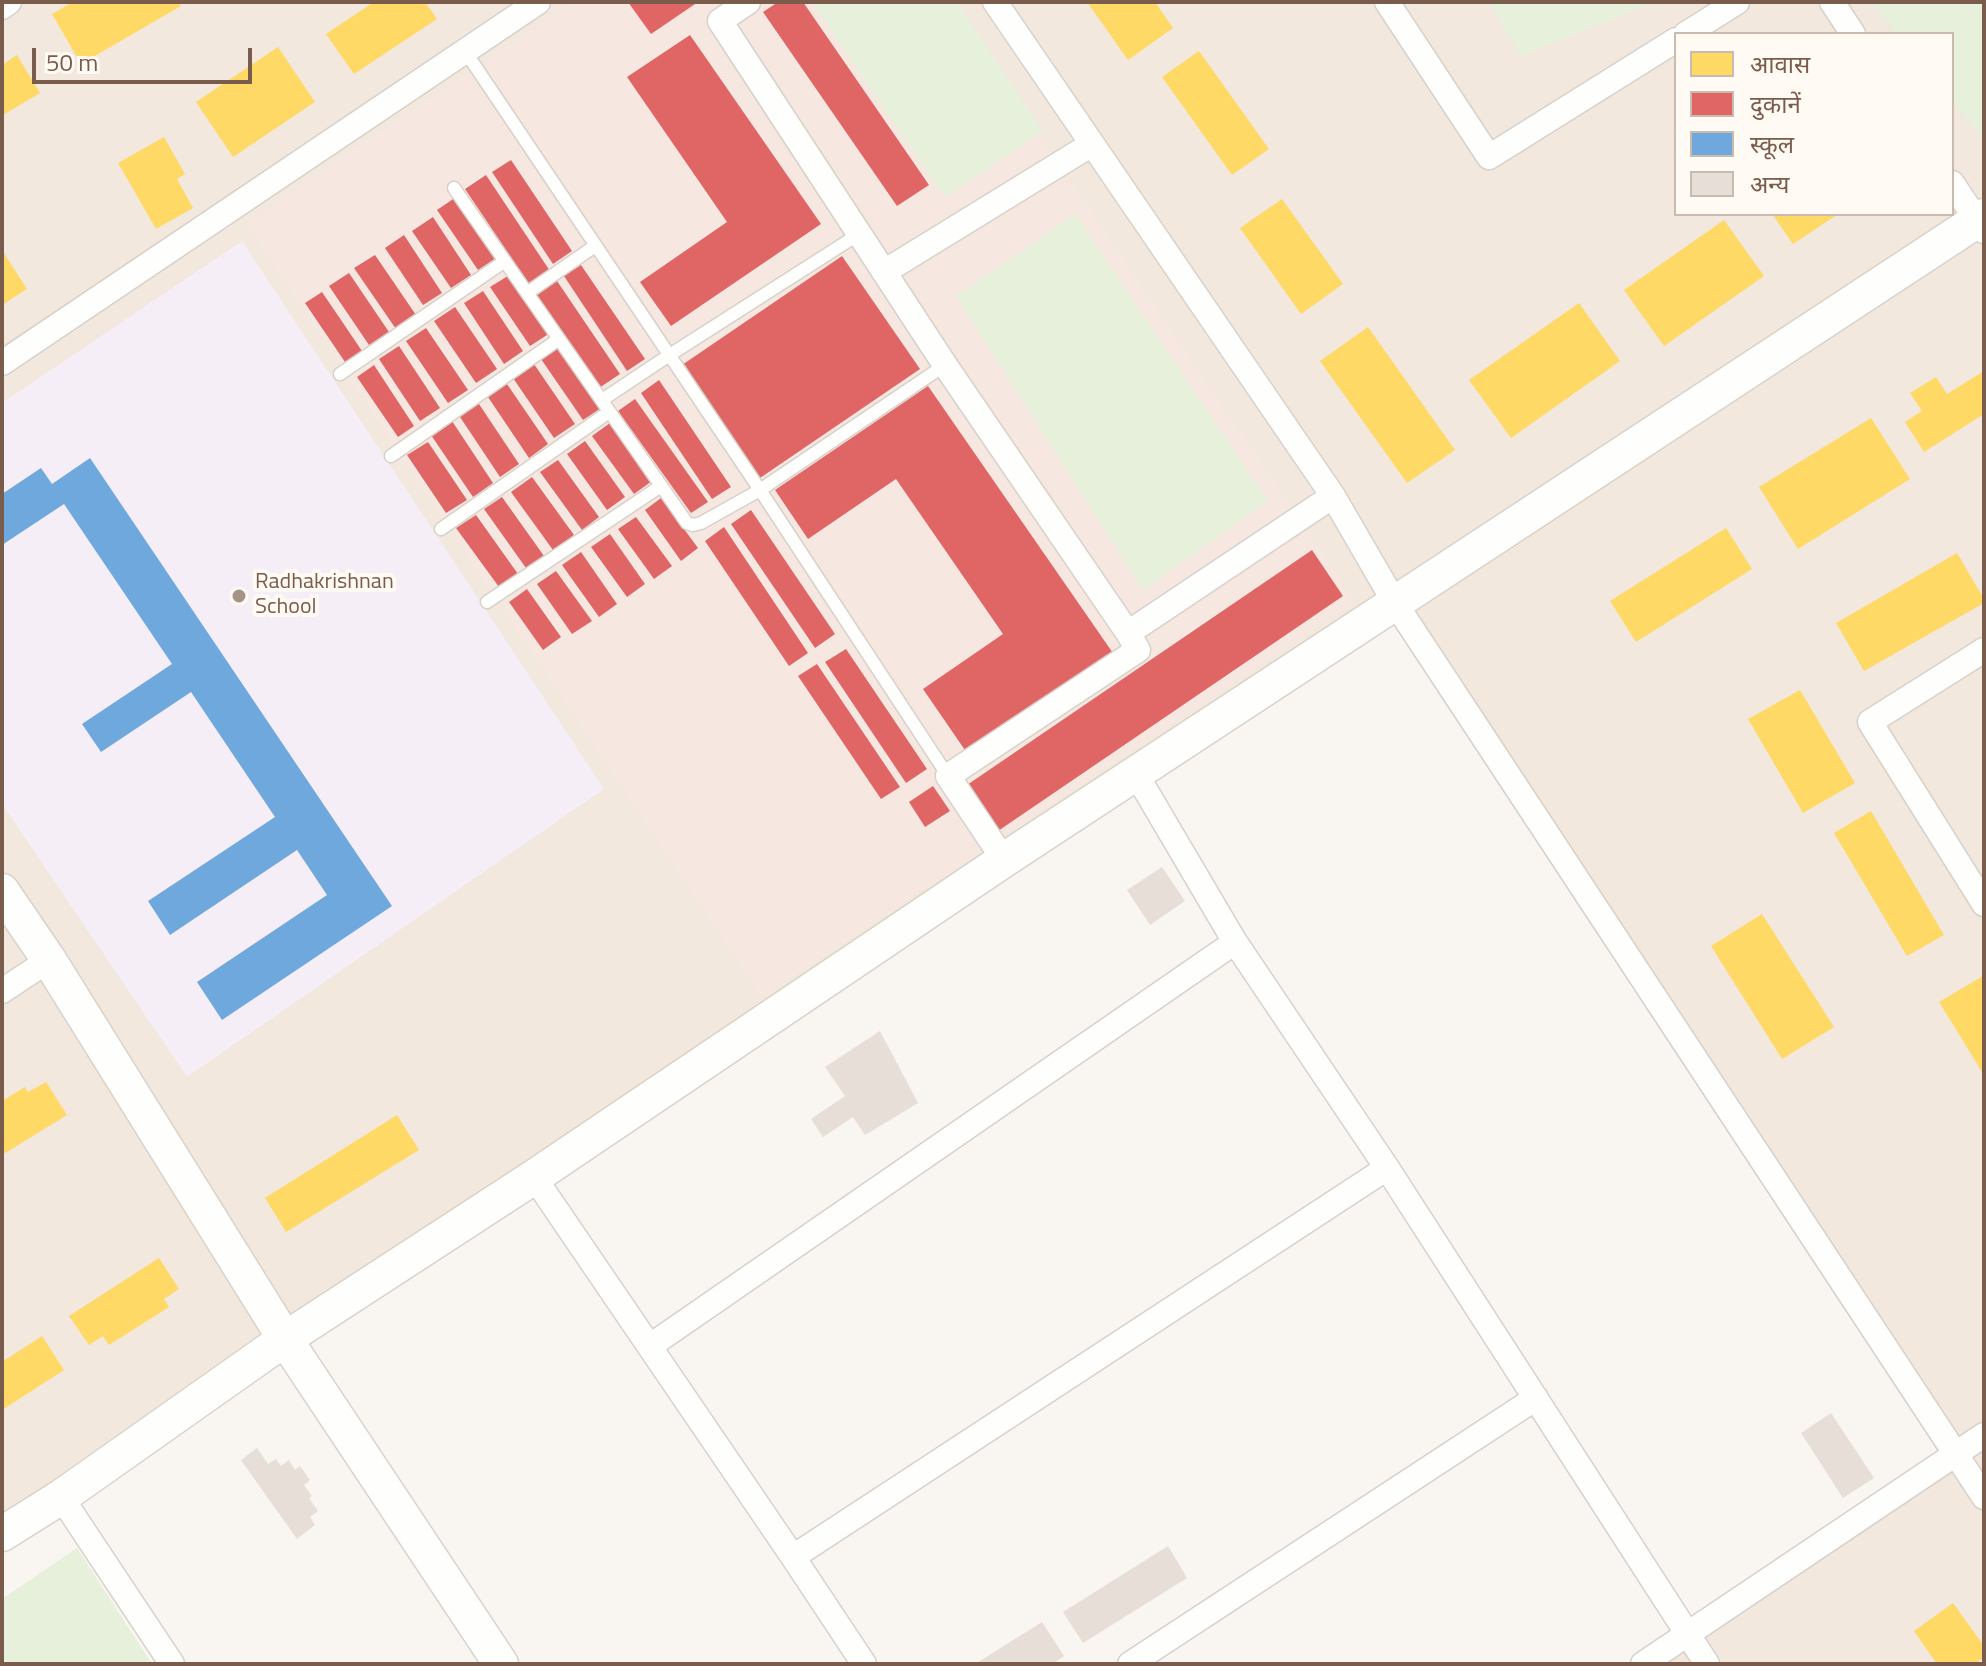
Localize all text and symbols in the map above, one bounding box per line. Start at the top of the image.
scale bar [36,32,256,82]
legend [1674,32,1954,216]
text: 50 m [46,44,98,80]
text: आवास [1750,46,1810,82]
text: दुकानें [1750,86,1801,122]
text: स्कूल [1750,126,1794,162]
text: अन्य [1750,166,1789,202]
place label: Radhakrishnan School [255,570,394,622]
marker: Radhakrishnan School [230,587,248,605]

